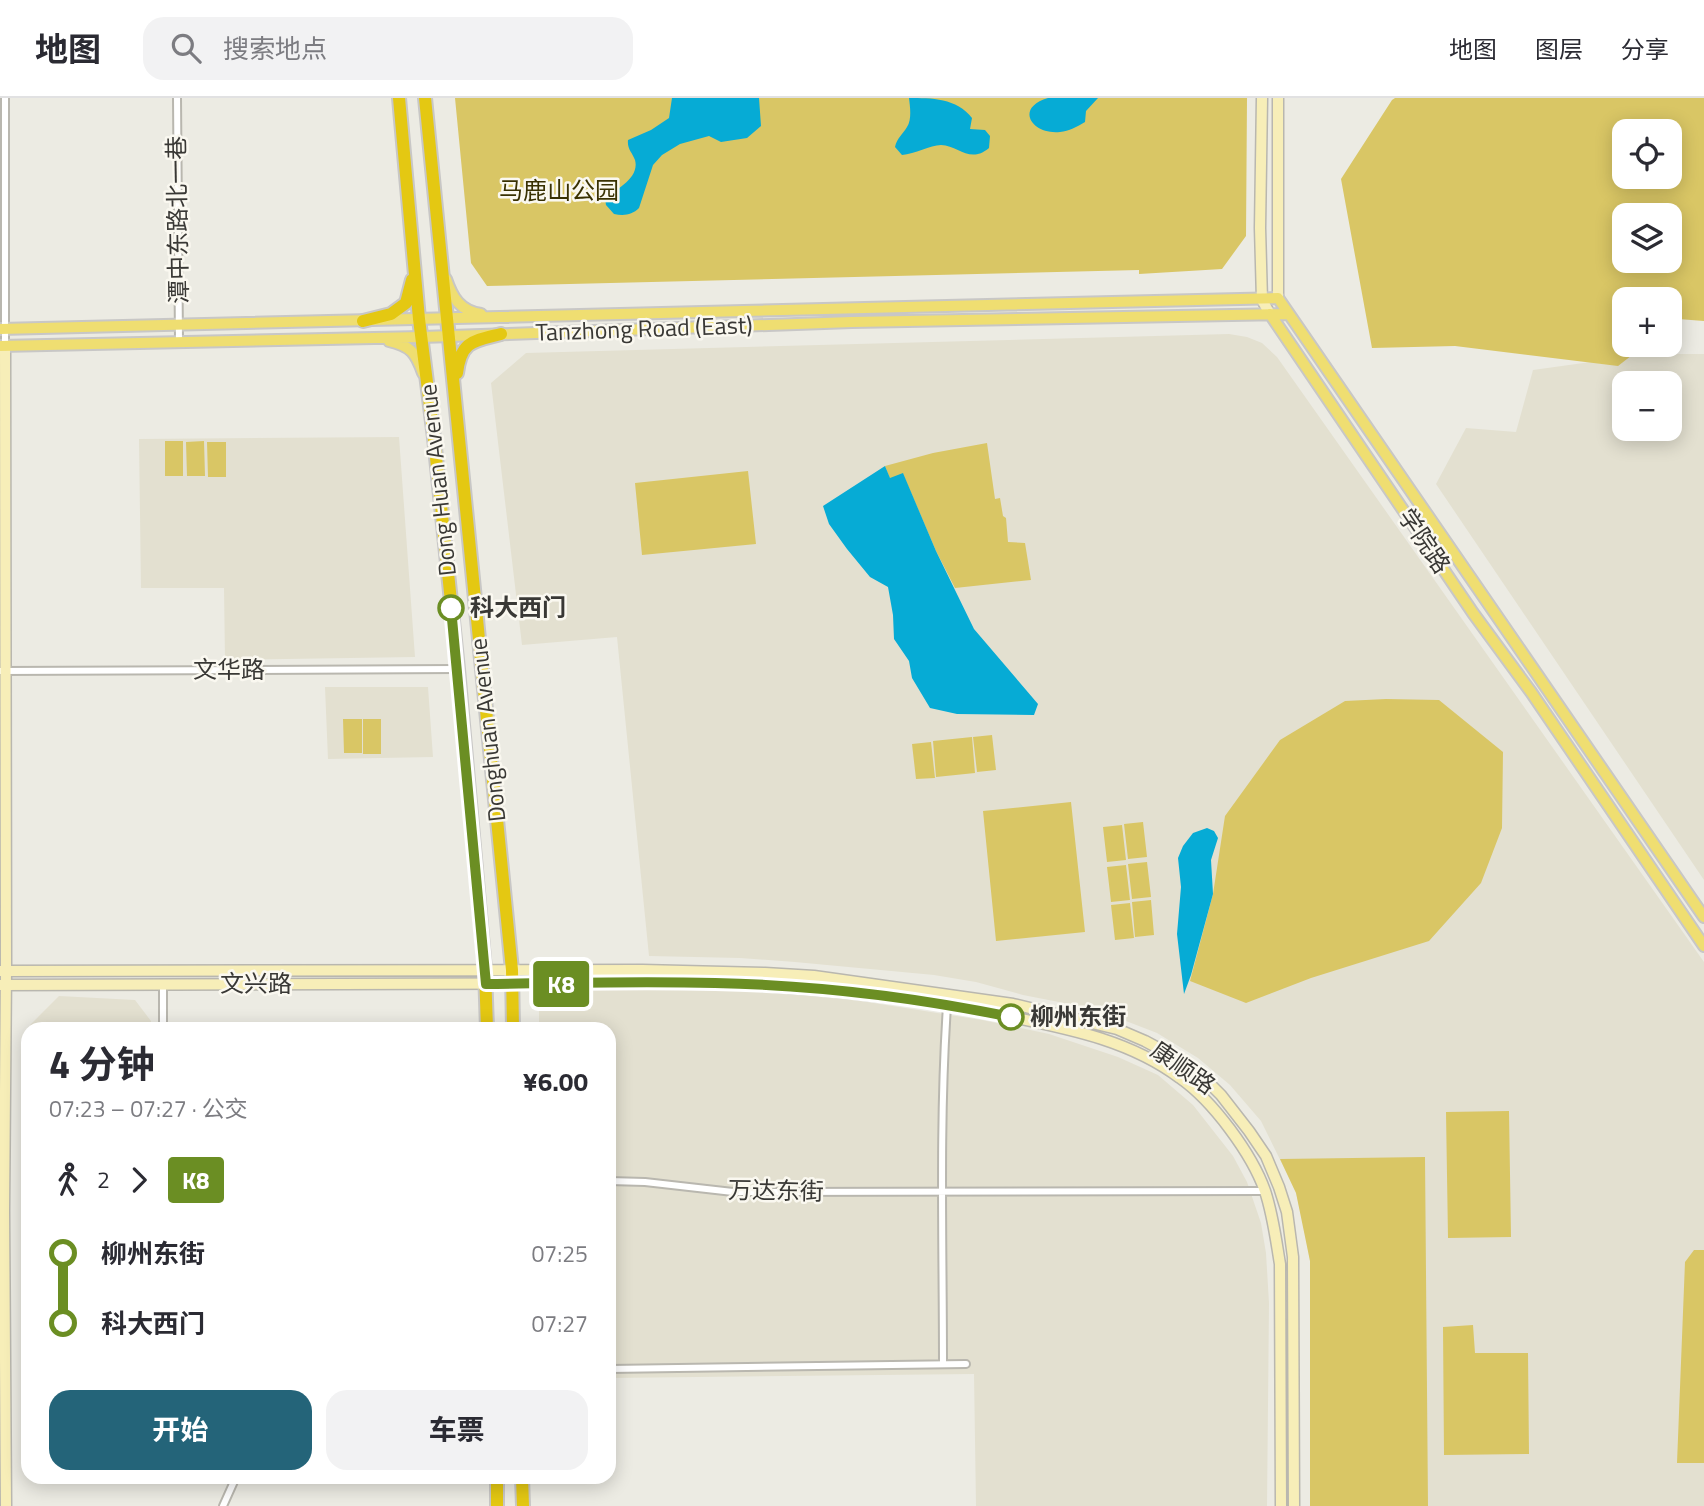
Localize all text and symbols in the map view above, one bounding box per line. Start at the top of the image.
search box [143,17,633,80]
text: 地图 [35,24,101,74]
icon: search [167,29,205,67]
text: 搜索地点 [223,29,327,68]
text: 地图 [1449,31,1497,67]
text: 图层 [1535,31,1583,67]
text: 分享 [1621,31,1669,67]
map controls [1612,119,1682,441]
button: locate [1612,119,1682,189]
street label: 潭中东路北一巷 [158,136,196,304]
park label: 马鹿山公园 [499,172,619,208]
button: layers [1612,203,1682,273]
button: + [1612,287,1682,357]
street label: Tanzhong Road (East) [535,306,753,350]
button: − [1612,371,1682,441]
street label: Dong Huan Avenue [409,382,465,578]
street label: 学院路 [1390,501,1460,580]
place label: 科大西门 [470,589,566,625]
marker: 科大西门 [438,595,464,621]
street label: Donghuan Avenue [459,637,515,824]
street label: 文华路 [193,651,265,687]
line badge: K8 [530,961,592,1007]
street label: 文兴路 [220,965,292,1001]
text: K8 [547,966,575,1002]
place label: 柳州东街 [1030,998,1126,1034]
marker: 柳州东街 [998,1004,1024,1030]
street label: 康顺路 [1144,1032,1223,1103]
text: 4 分钟 [49,1035,155,1093]
text: ¥6.00 [523,1062,588,1101]
text: 07:23 – 07:27 · 公交 [49,1091,248,1126]
icon: walk [49,1161,87,1199]
icon: forward [120,1161,158,1199]
text: 2 [97,1162,110,1197]
text: K8 [182,1162,210,1198]
street label: 万达东街 [728,1171,824,1209]
text: 柳州东街 [101,1234,205,1273]
text: 07:25 [531,1236,588,1271]
text: 科大西门 [101,1304,205,1343]
text: 07:27 [531,1306,588,1341]
button: 开始 [49,1390,312,1470]
button: 车票 [326,1390,588,1470]

